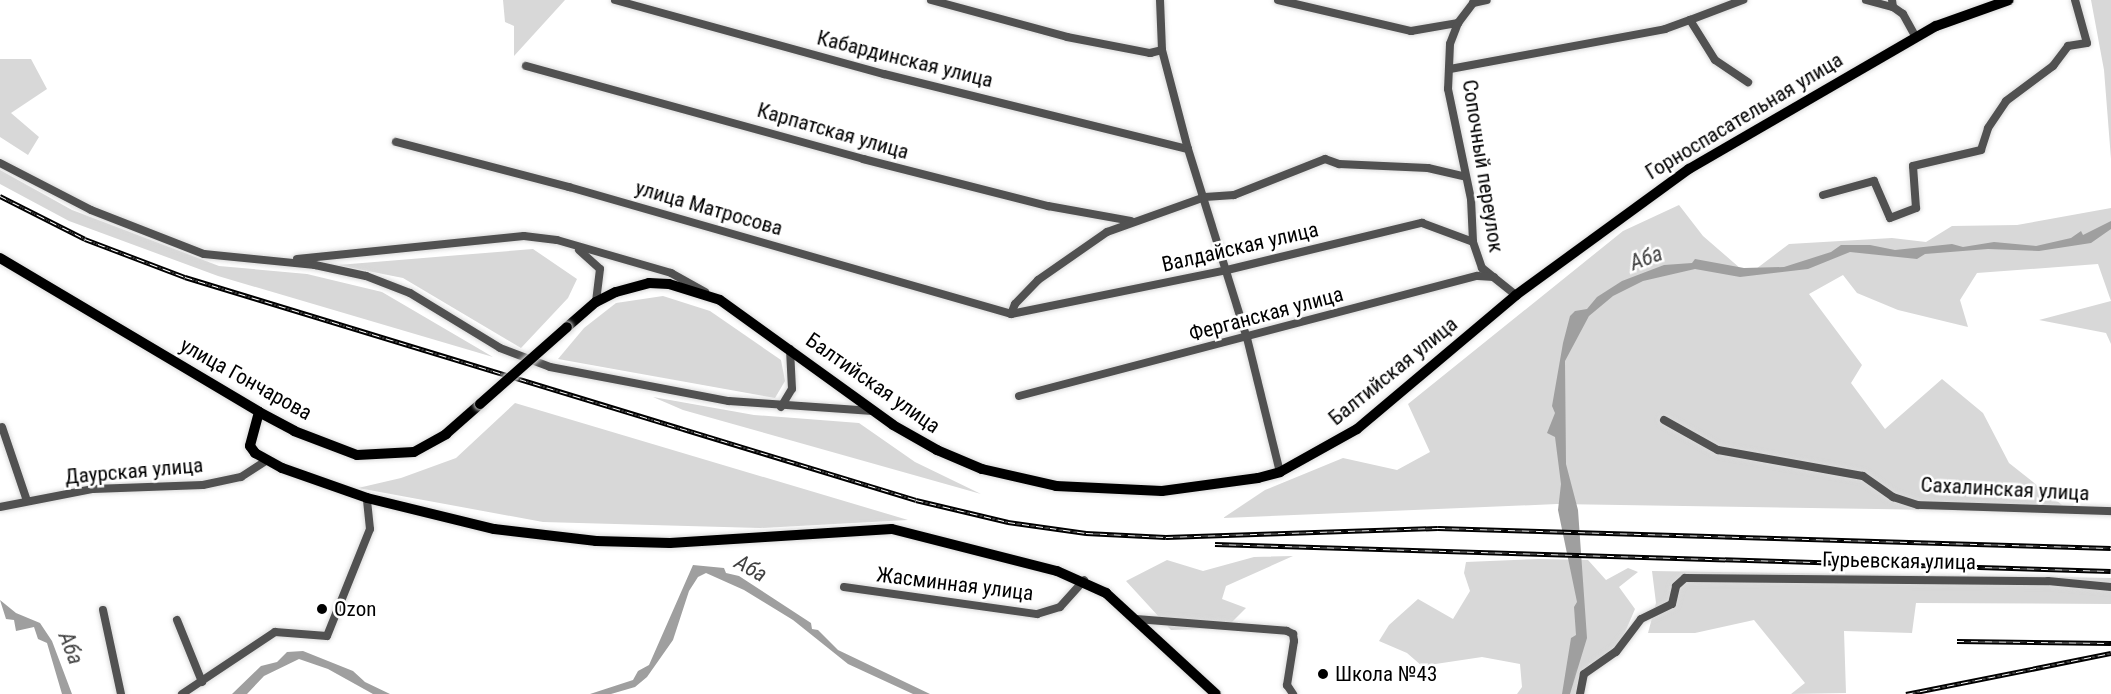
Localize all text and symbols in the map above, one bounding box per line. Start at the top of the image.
street label: Кабардинская улица [814,25,996,93]
street label: Горноспасательная улица [1641,47,1847,185]
street label: Сопочный переулок [1457,78,1509,254]
street label: Карпатская улица [754,97,912,165]
street label: улица Матросова [632,175,786,241]
street label: Валдайская улица [1159,217,1321,277]
water label: Аба [1626,240,1666,276]
street label: Ферганская улица [1186,281,1346,347]
street label: Балтийская улица [1324,311,1462,431]
street label: Балтийская улица [801,327,945,439]
street label: улица Гончарова [176,332,316,426]
street label: Даурская улица [64,452,204,490]
street label: Сахалинская улица [1920,472,2090,506]
street label: Гурьевская улица [1822,547,1976,575]
water label: Аба [730,548,772,588]
street label: Жасминная улица [875,562,1035,606]
place label: Ozon [334,596,376,622]
marker: Ozon [315,602,329,616]
water label: Аба [53,628,89,668]
place label: Школа №43 [1335,661,1437,687]
marker: Школа №43 [1316,667,1330,681]

